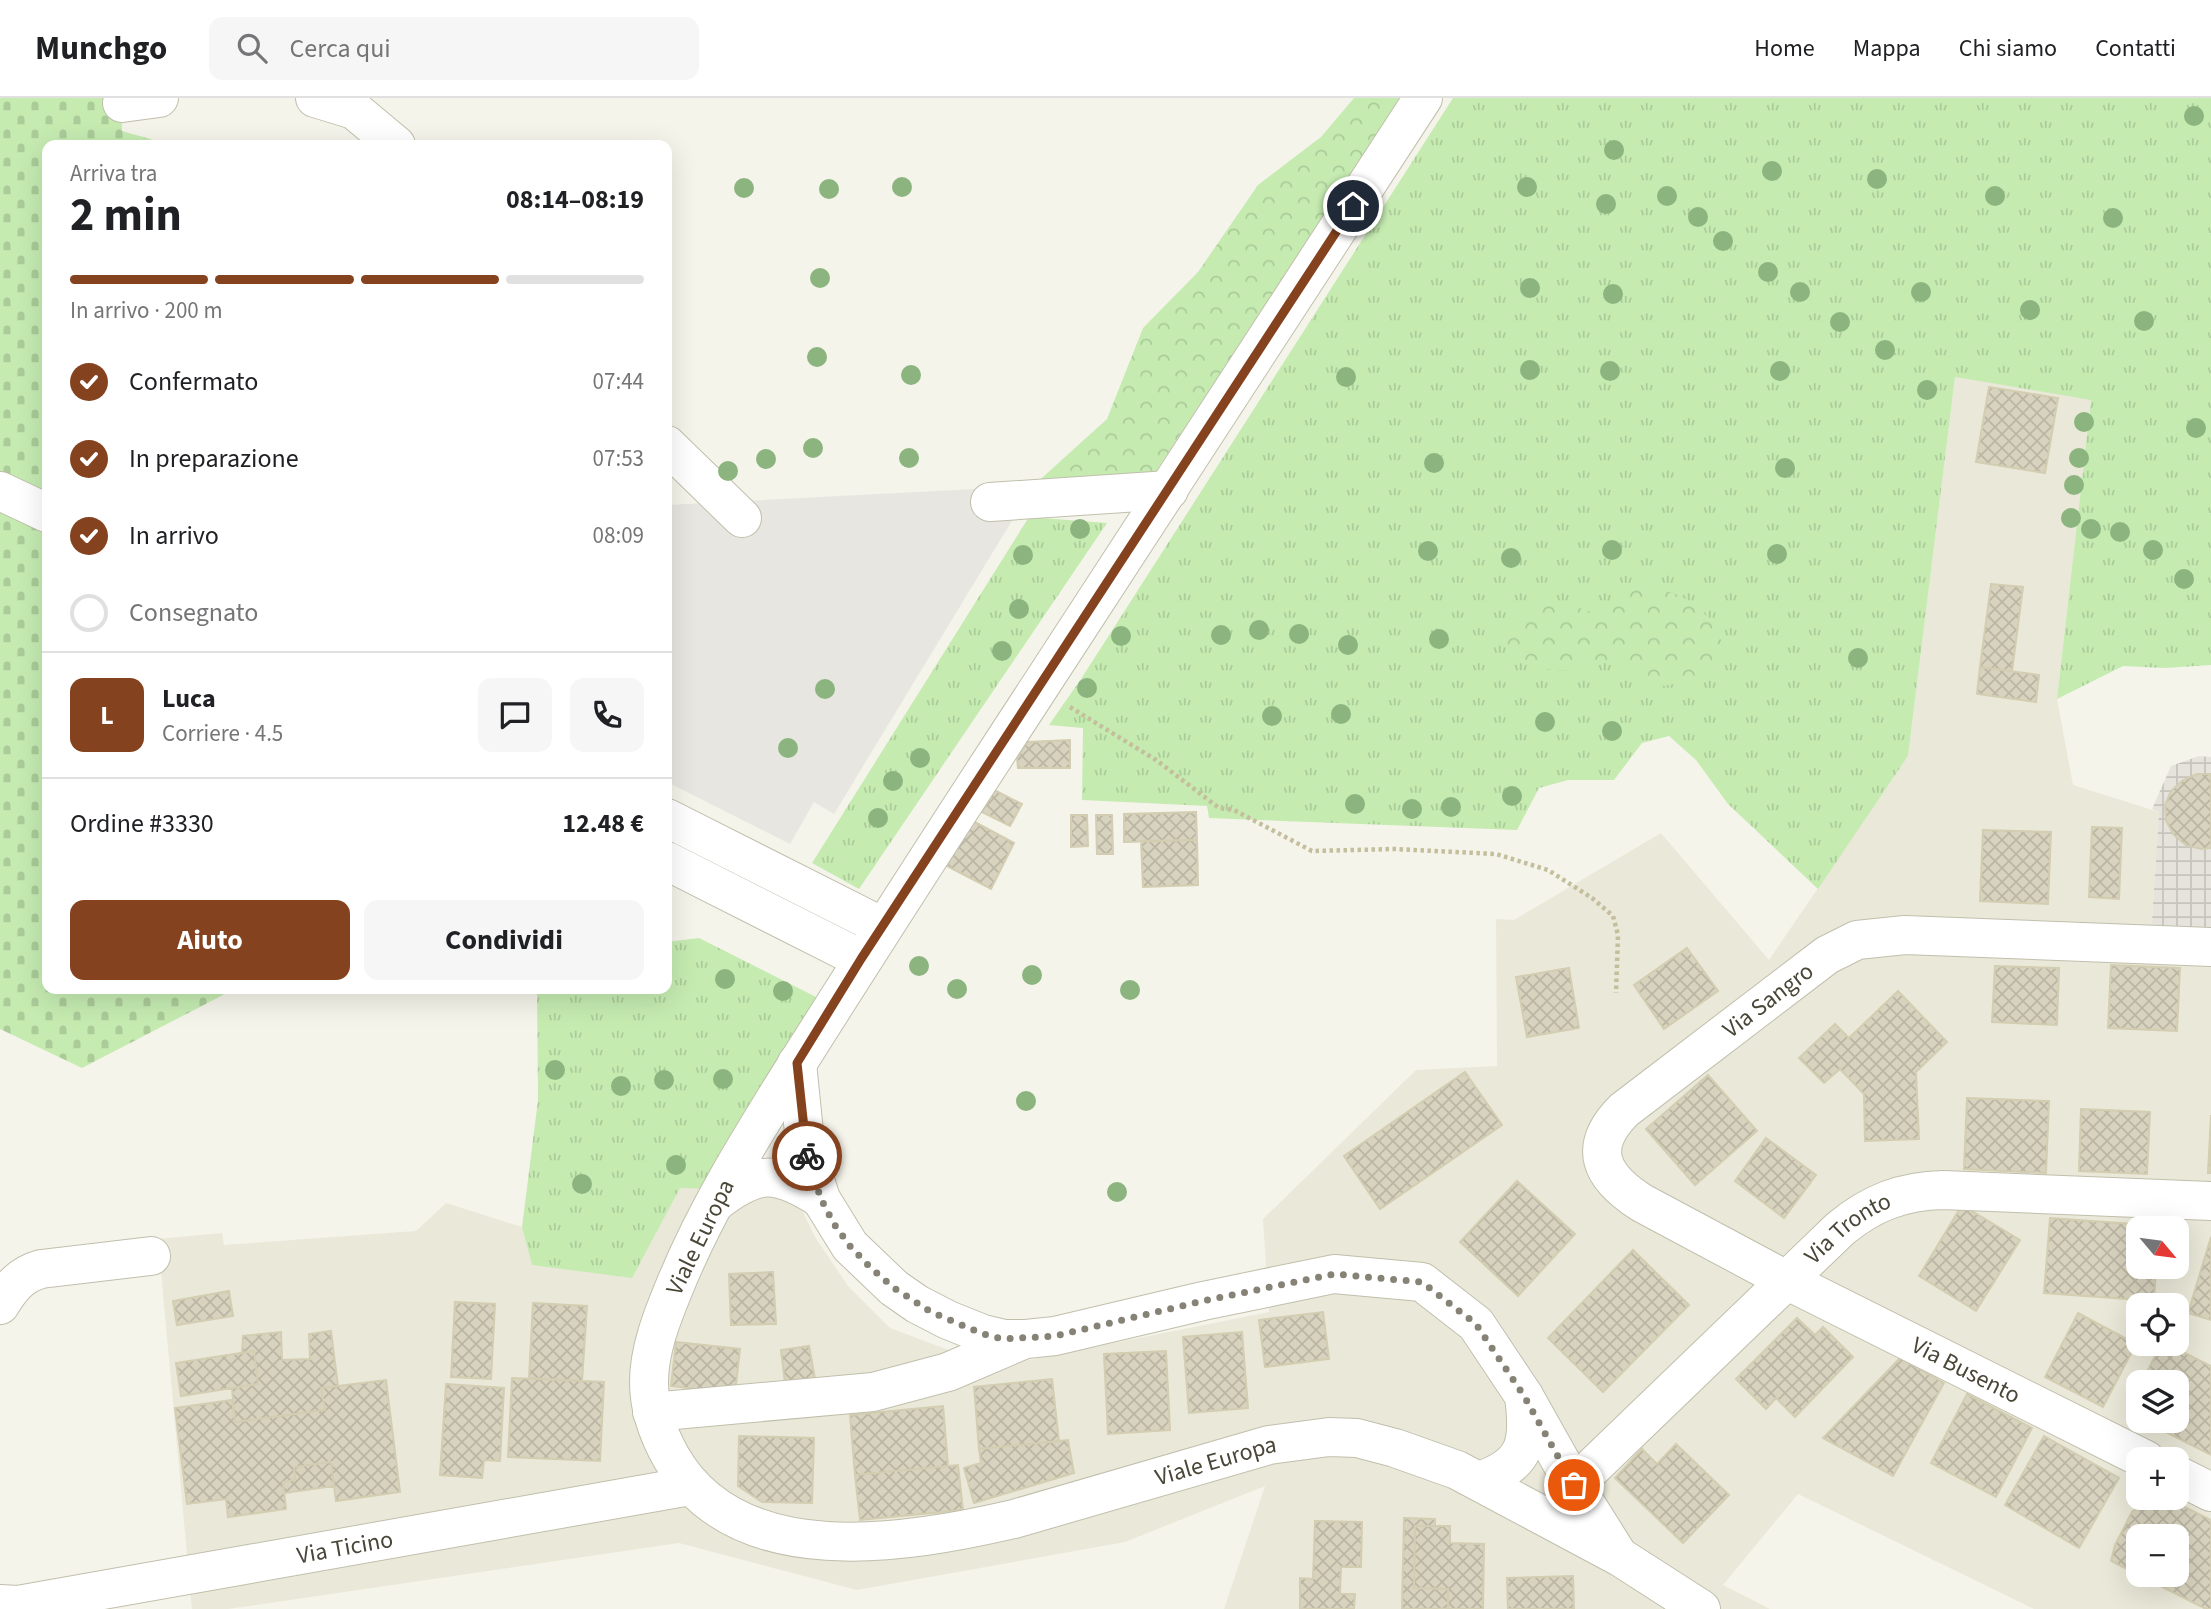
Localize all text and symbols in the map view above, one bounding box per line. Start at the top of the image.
search box [209,17,699,80]
text: Munchgo [35,25,167,72]
icon: search [233,29,271,67]
text: Cerca qui [289,30,391,67]
text: Home [1754,31,1815,66]
text: Mappa [1853,31,1921,66]
text: Chi siamo [1959,31,2057,66]
text: Contatti [2095,31,2176,66]
text: Arriva tra [70,157,157,190]
pin [1323,176,1383,236]
text: 08:14–08:19 [506,181,644,218]
text: 2 min [70,183,182,248]
icon: home [1334,187,1372,225]
text: In arrivo · 200 m [70,294,222,327]
icon: check [70,363,108,401]
text: Confermato [129,363,258,400]
text: 07:44 [593,365,644,398]
icon: check [70,440,108,478]
text: In preparazione [129,440,299,477]
text: 07:53 [593,442,644,475]
icon: check [70,517,108,555]
text: In arrivo [129,517,219,554]
text: 08:09 [593,519,644,552]
text: Consegnato [129,594,258,631]
button: chat [478,678,552,752]
button: phone [570,678,644,752]
text: Luca [162,680,216,717]
text: L [100,697,114,734]
text: Corriere · 4.5 [162,717,283,750]
text: Ordine #3330 [70,805,214,842]
text: 12.48 € [562,805,644,842]
button: Aiuto [70,900,350,980]
button: Condividi [364,900,644,980]
street label: Via Sangro [1715,954,1821,1047]
courier [772,1121,842,1191]
icon: bike [788,1137,826,1175]
street label: Viale Europa [657,1173,744,1301]
street label: Via Tronto [1796,1184,1896,1273]
north arrow [2126,1216,2189,1279]
map controls [2126,1216,2189,1587]
button: locate [2126,1293,2189,1356]
street label: Via Busento [1905,1328,2026,1413]
button: layers [2126,1370,2189,1433]
street label: Viale Europa [1151,1427,1278,1495]
button: + [2126,1447,2189,1510]
pin [1544,1455,1604,1515]
icon: bag [1555,1466,1593,1504]
street label: Via Ticino [294,1522,396,1573]
button: − [2126,1524,2189,1587]

